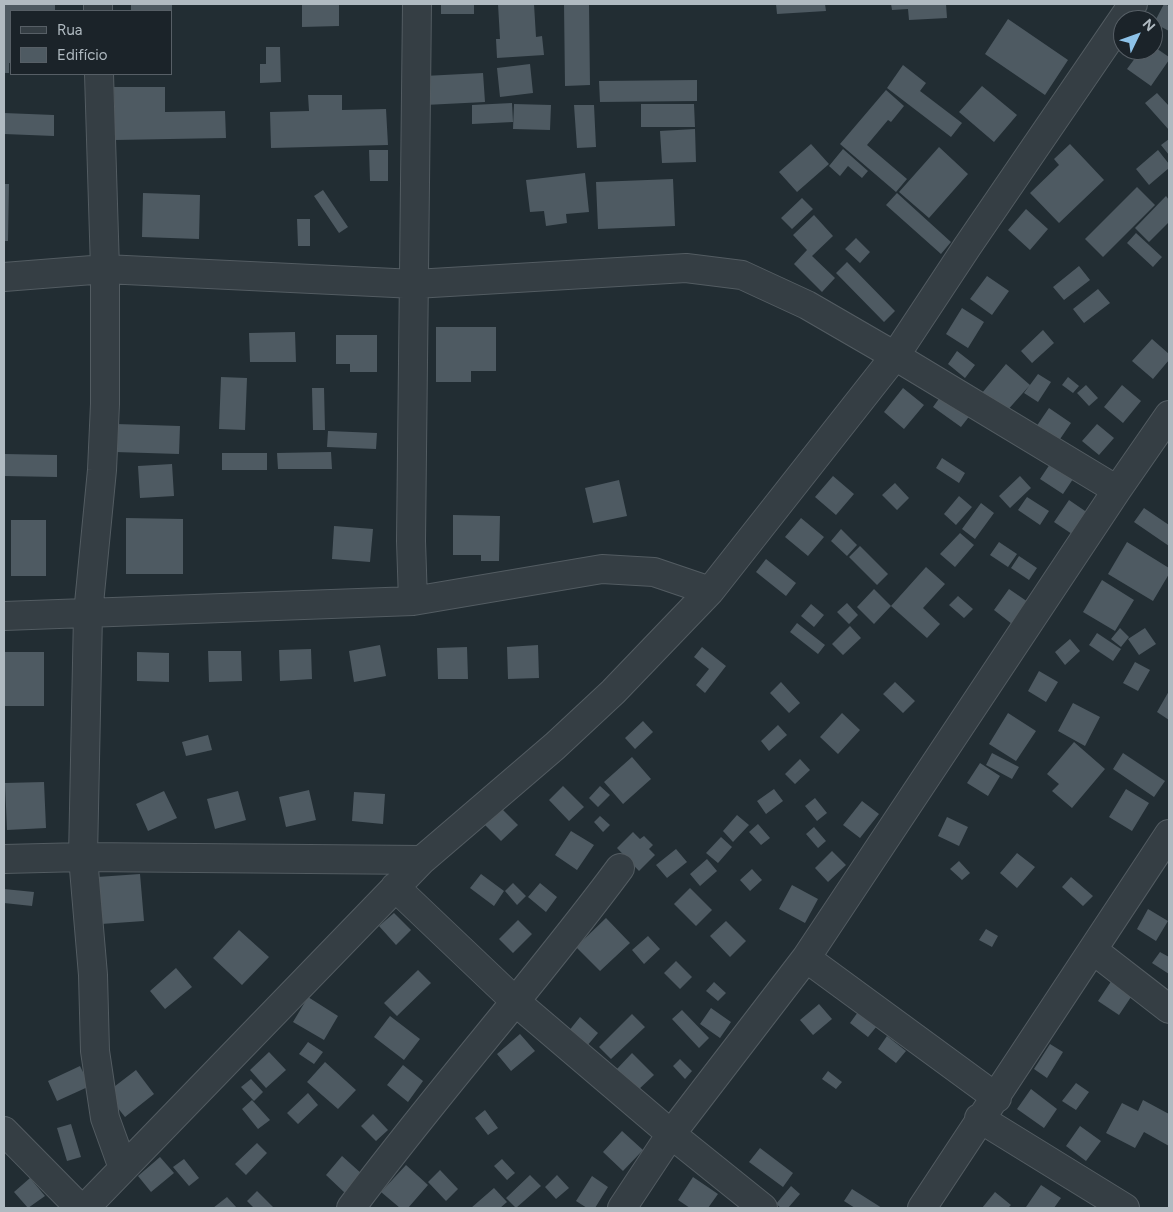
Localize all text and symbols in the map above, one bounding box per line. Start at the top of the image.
legend [10,10,172,75]
north arrow [1113,10,1163,60]
text: N [1139,16,1159,35]
text: Rua [57,21,82,39]
text: Edifício [57,46,107,64]

